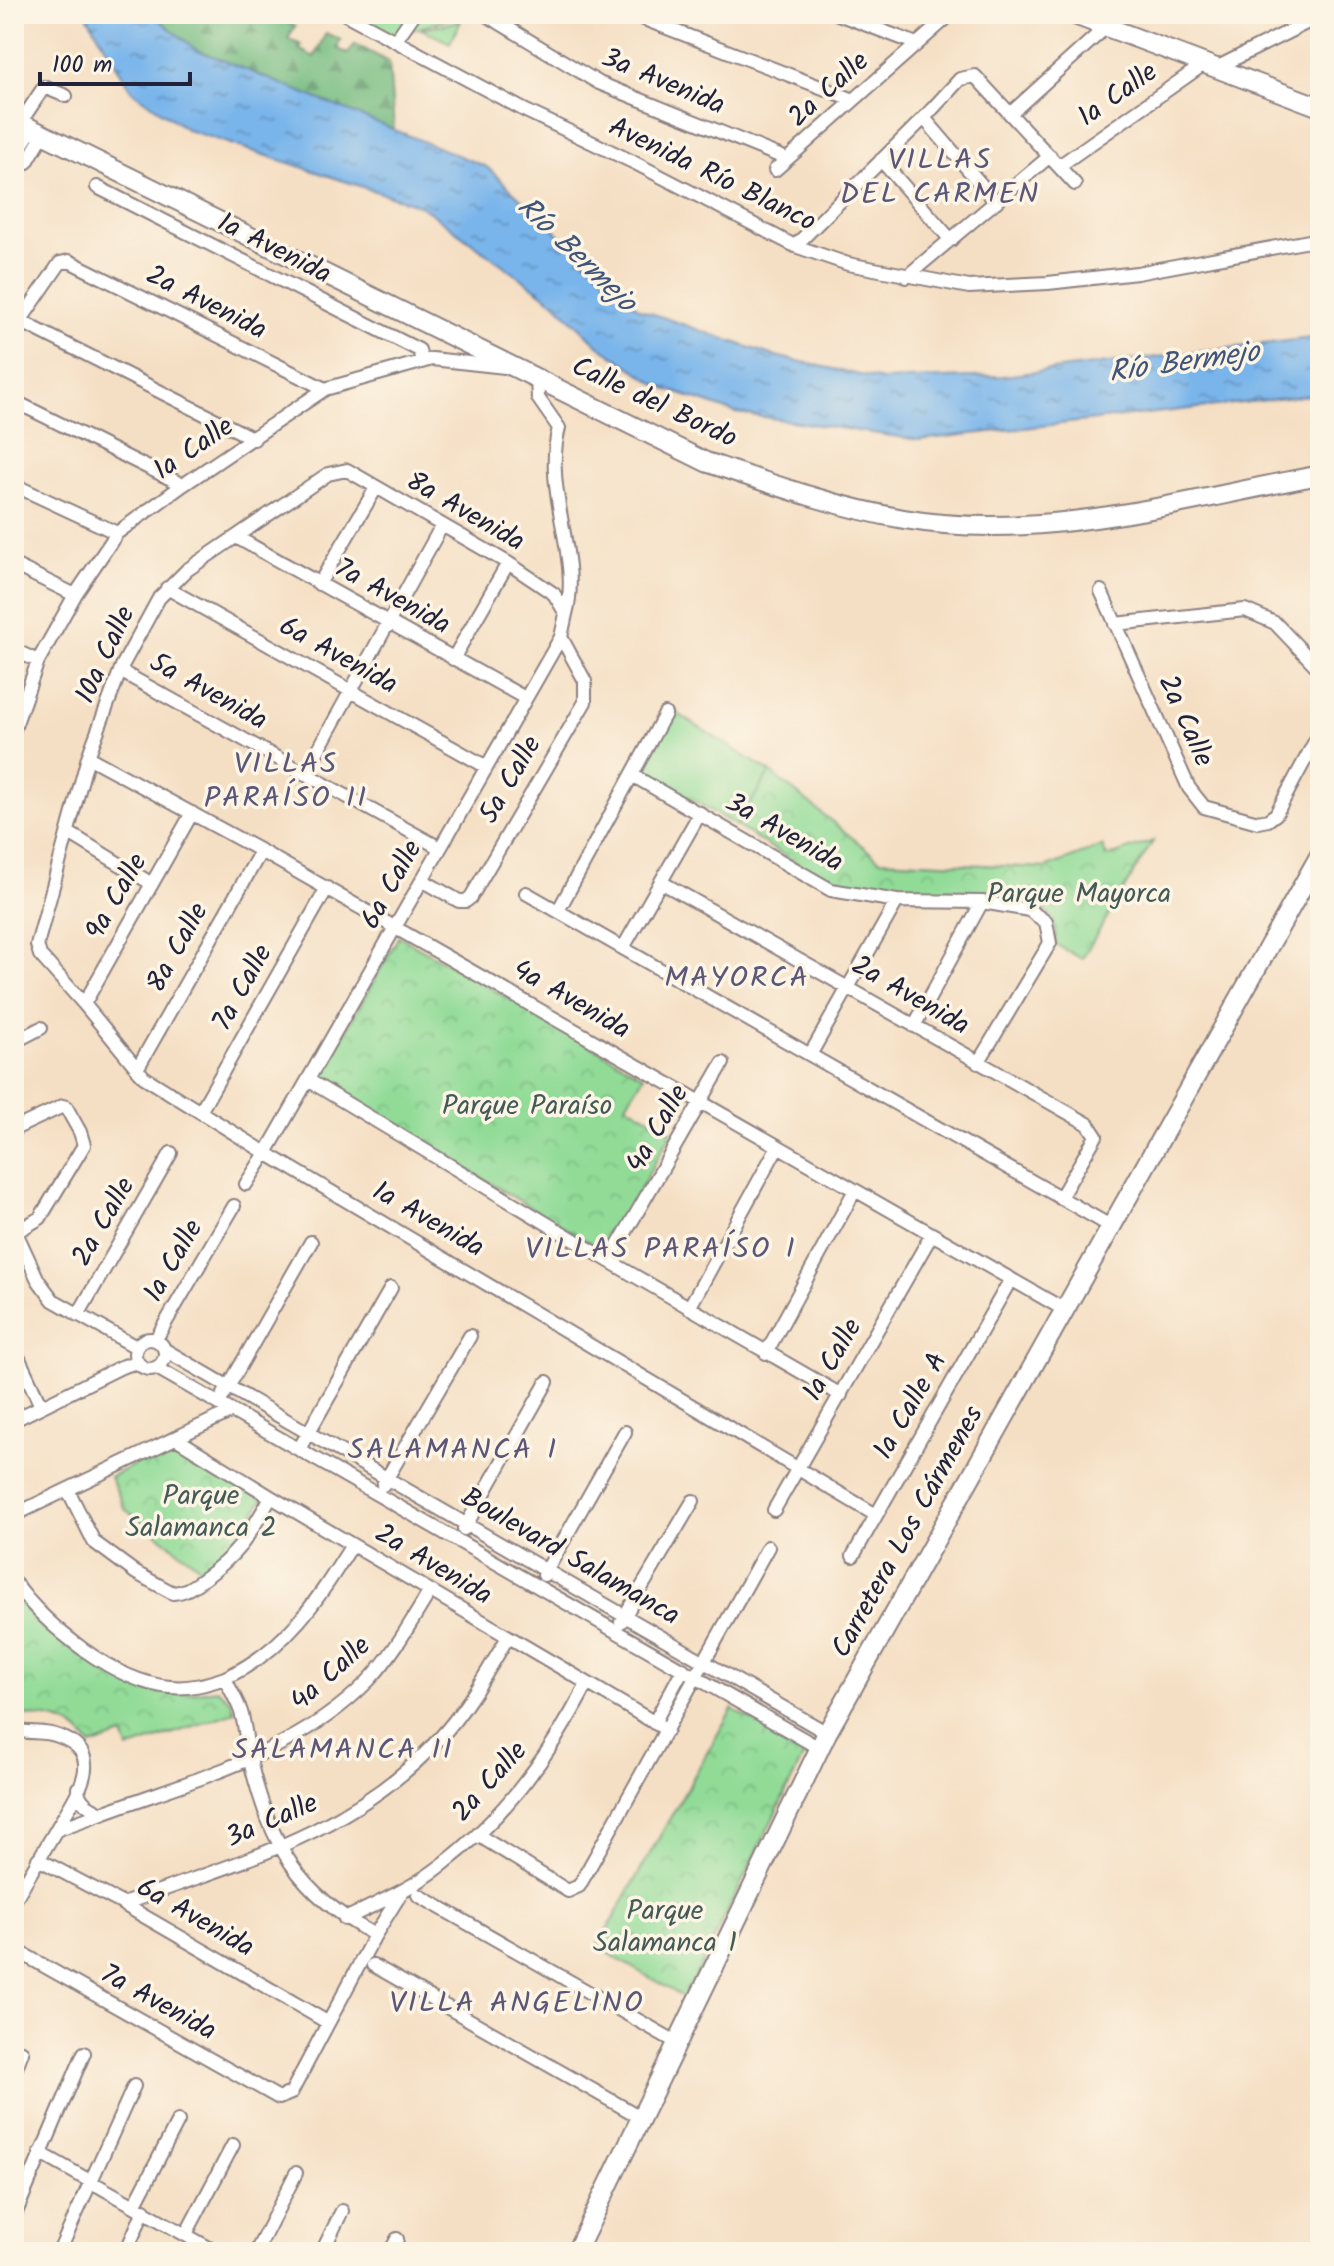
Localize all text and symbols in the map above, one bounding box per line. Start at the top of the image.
scale bar [40,36,190,86]
street label: 3a Avenida [594,36,732,128]
street label: 2a Calle [778,41,880,139]
text: 100 m [52,46,112,85]
street label: 1a Calle [1068,51,1168,139]
street label: Avenida Río Blanco [600,105,824,245]
district label: VILLAS DEL CARMEN [840,137,1040,219]
water label: Río Bermejo [505,185,649,327]
street label: 1a Avenida [209,201,339,297]
street label: 2a Avenida [138,253,274,353]
water label: Río Bermejo [1106,328,1265,397]
street label: Calle del Bordo [564,345,744,461]
street label: 1a Calle [144,405,244,493]
street label: 8a Avenida [397,460,533,564]
street label: 7a Avenida [325,546,459,648]
street label: 10a Calle [64,598,148,711]
street label: 6a Avenida [270,605,406,707]
street label: 5a Avenida [140,641,276,743]
street label: 2a Calle [1145,668,1225,775]
street label: 5a Calle [468,727,555,833]
district label: VILLAS PARAÍSO II [204,741,368,823]
street label: 3a Avenida [716,781,852,885]
street label: 6a Calle [349,832,435,938]
street label: 9a Calle [74,845,160,949]
park label: Parque Mayorca [987,872,1171,917]
street label: 8a Calle [135,894,221,1002]
street label: 7a Calle [201,936,286,1040]
street label: 2a Avenida [842,944,978,1048]
street label: 4a Avenida [503,948,639,1052]
district label: MAYORCA [664,955,810,1003]
street label: 4a Calle [615,1076,702,1182]
park label: Parque Paraíso [442,1084,612,1129]
street label: 2a Calle [60,1168,148,1275]
street label: 1a Avenida [363,1170,493,1270]
street label: 1a Calle [132,1211,216,1311]
district label: VILLAS PARAÍSO I [525,1226,797,1274]
street label: 1a Calle [791,1310,875,1410]
street label: 1a Calle A [862,1344,960,1468]
street label: Carretera Los Cármenes [820,1397,996,1667]
district label: SALAMANCA I [348,1427,558,1475]
park label: Parque Salamanca 2 [125,1474,277,1551]
street label: Boulevard Salamanca [452,1476,688,1638]
street label: 2a Avenida [365,1512,501,1618]
street label: 4a Calle [280,1625,382,1723]
district label: SALAMANCA II [232,1727,454,1775]
street label: 2a Calle [441,1731,539,1833]
street label: 3a Calle [219,1781,326,1861]
street label: 6a Avenida [127,1866,263,1970]
park label: Parque Salamanca 1 [593,1889,737,1966]
street label: 7a Avenida [91,1952,225,2054]
district label: VILLA ANGELINO [389,1980,645,2028]

